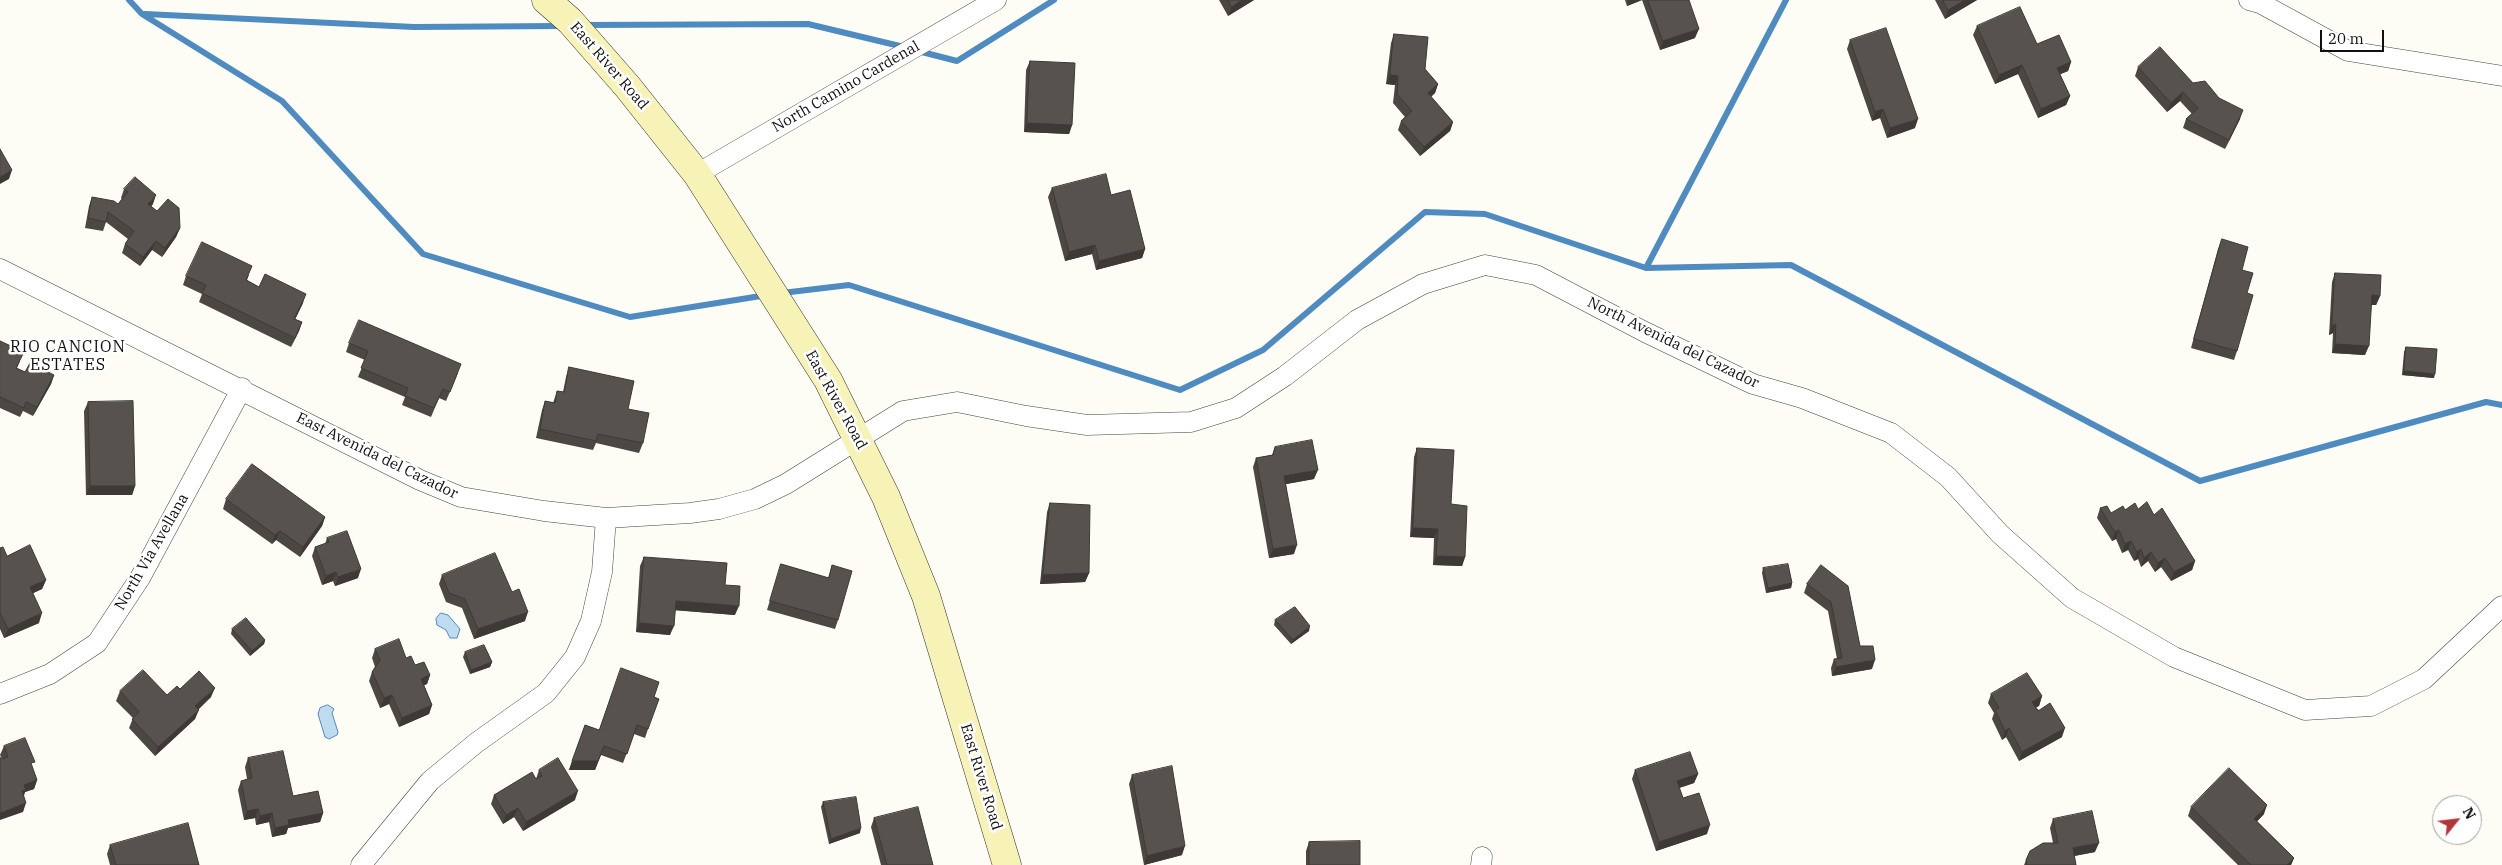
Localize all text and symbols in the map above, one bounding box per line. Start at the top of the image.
street label: East River Road [566,18,652,114]
scale bar [2322,20,2386,52]
text: 20 m [2328,29,2364,48]
street label: North Camino Cardenal [769,37,923,137]
street label: North Avenida del Cazador [1584,294,1762,392]
district label: RIO CANCION ESTATES [9,337,127,375]
street label: East River Road [801,347,871,453]
street label: East Avenida del Cazador [293,409,461,503]
street label: North Via Avellana [111,490,193,614]
street label: East River Road [956,722,1006,832]
north arrow [2432,795,2482,845]
text: N [2459,804,2480,822]

